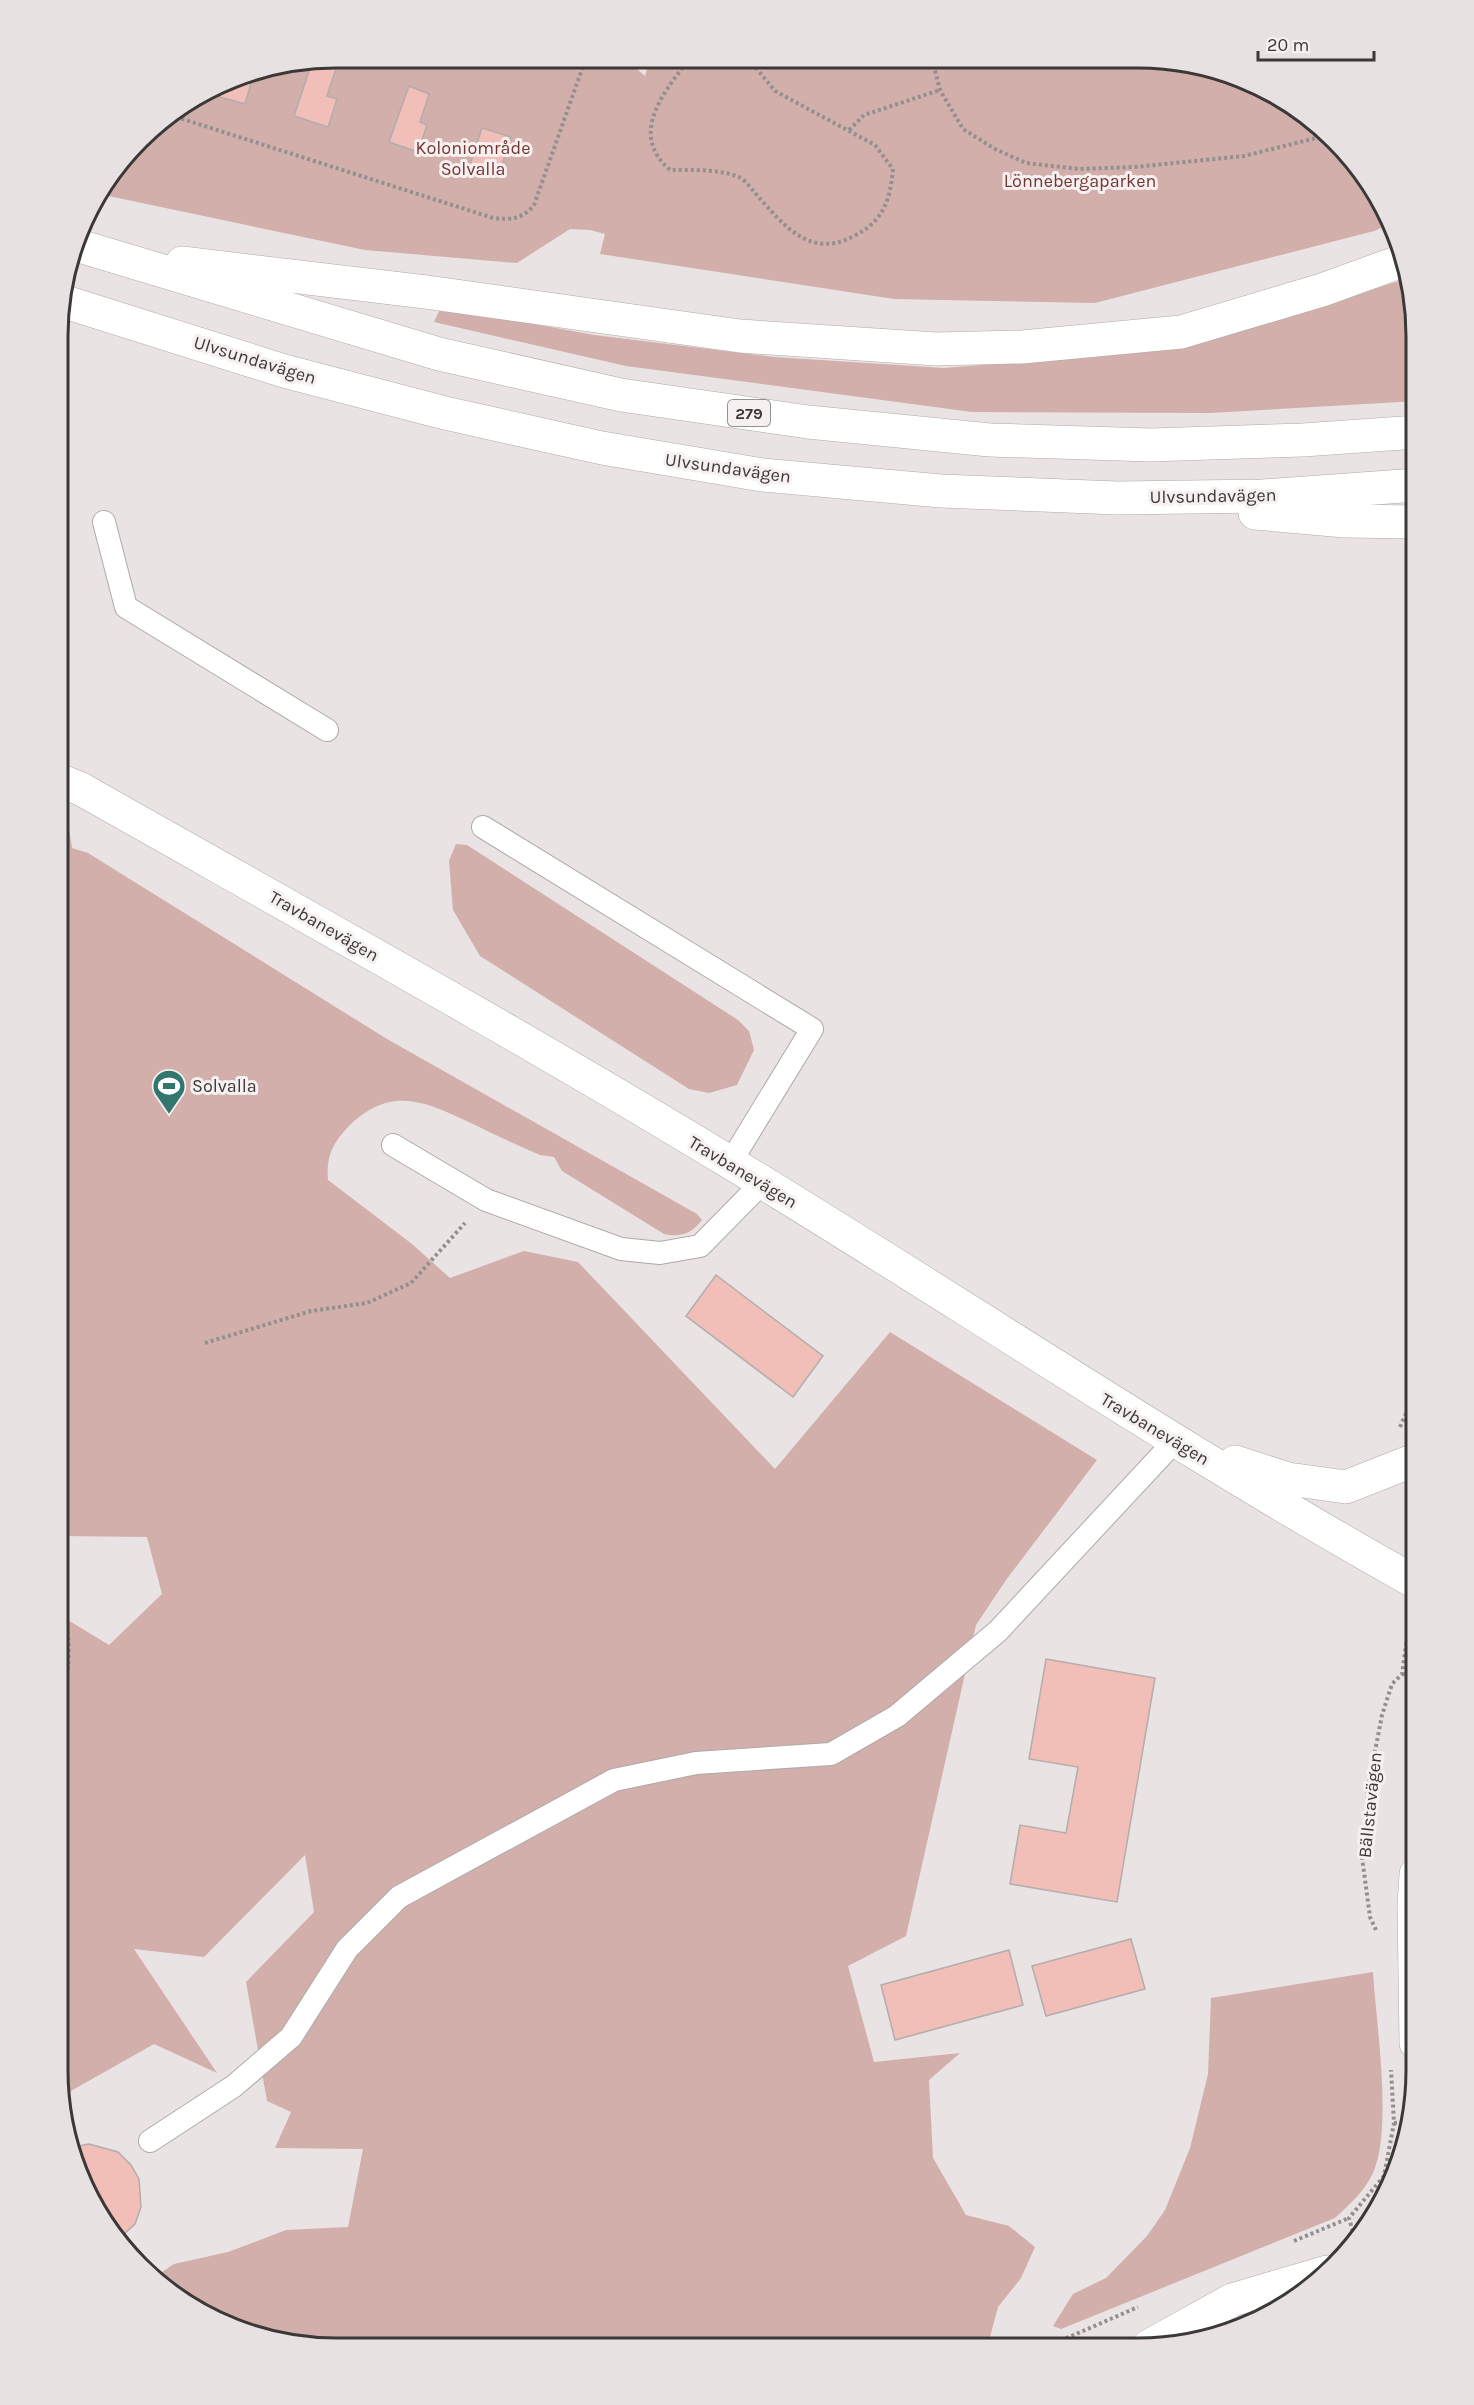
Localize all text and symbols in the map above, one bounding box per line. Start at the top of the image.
scale bar [1258,24,1374,62]
text: 20 m [1267,34,1309,56]
park label: Koloniområde Solvalla [416,137,530,180]
park label: Lönnebergaparken [1004,170,1156,192]
street label: Ulvsundavägen [191,331,319,389]
road number: 279 [728,400,770,426]
street label: Ulvsundavägen [664,448,792,488]
street label: Ulvsundavägen [1149,484,1277,508]
street label: Travbanevägen [265,886,383,966]
sports icon: Solvalla [151,1068,187,1115]
place label: Solvalla [192,1075,257,1097]
street label: Travbanevägen [685,1131,801,1213]
street label: Travbanevägen [1097,1388,1213,1470]
street label: Bällstavägen [1353,1751,1387,1859]

